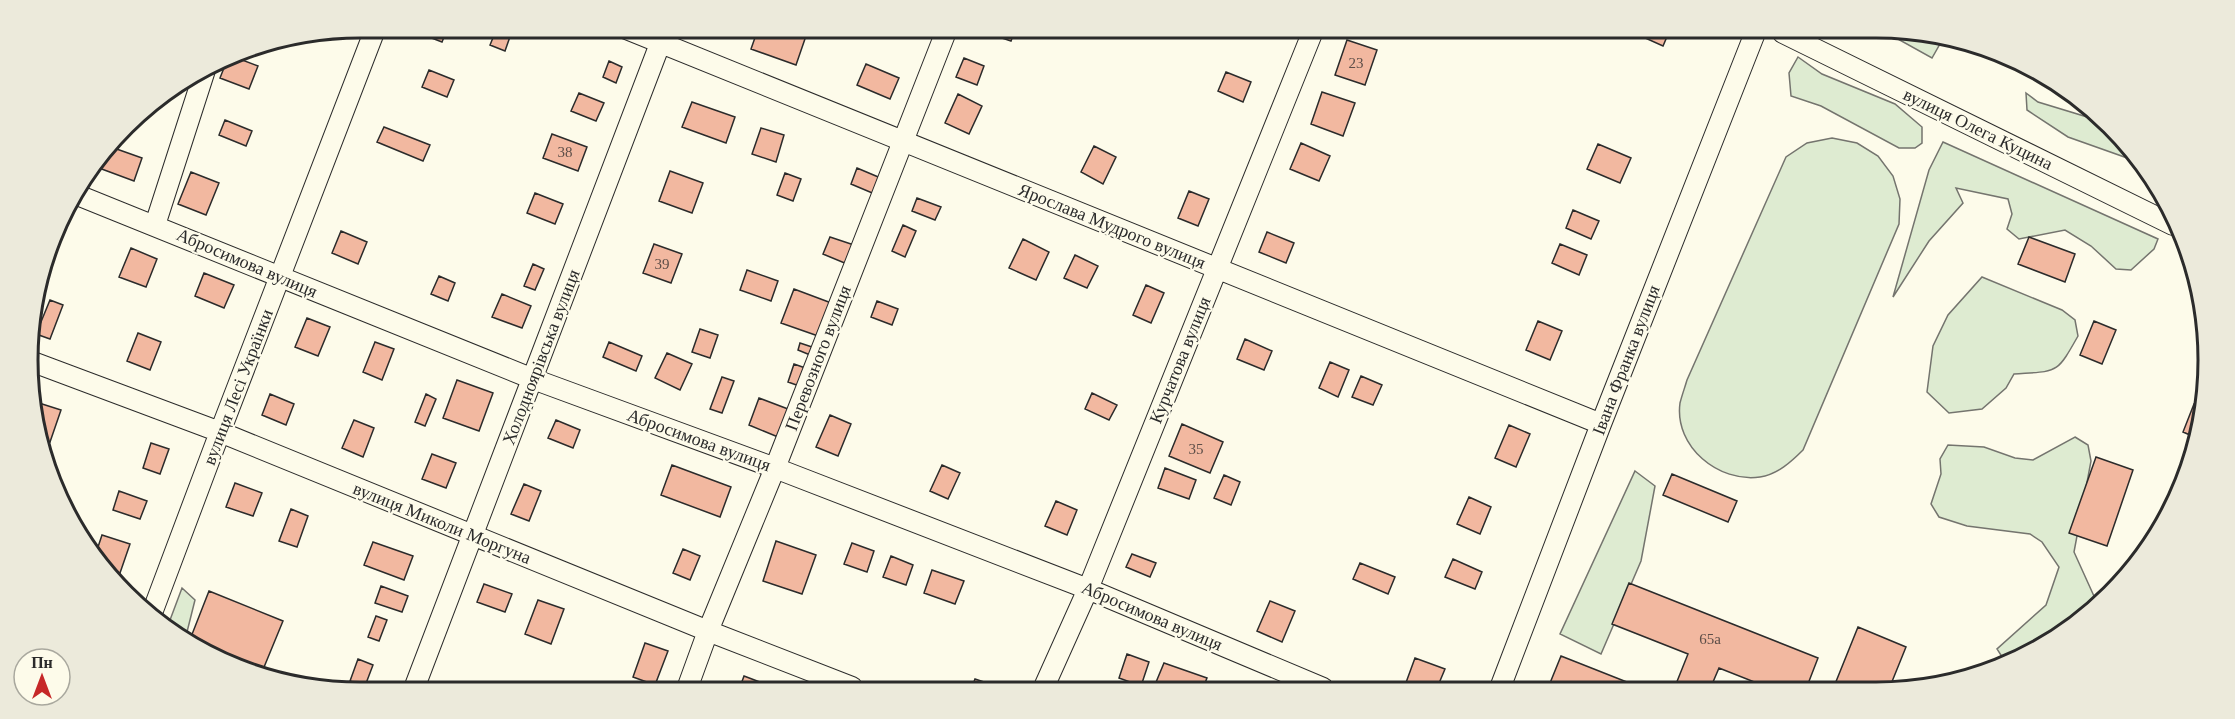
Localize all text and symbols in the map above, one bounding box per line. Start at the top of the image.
house number: 23 [1349,55,1364,71]
street label: вулиця Олега Куцина [1900,84,2056,174]
house number: 38 [558,144,573,160]
street label: Ярослава Мудрого вулиця [1016,179,1208,273]
street label: Абросимова вулиця [174,224,320,302]
house number: 39 [655,256,670,272]
street label: Холодноярівська вулиця [498,267,584,447]
street label: Перевозного вулиця [781,282,855,434]
street label: Івана Франка вулиця [1588,282,1664,438]
street label: Курчатова вулиця [1145,294,1215,426]
street label: вулиця Лесі Українки [199,306,277,468]
street label: Абросимова вулиця [625,405,773,475]
house number: 35 [1189,441,1204,457]
street label: вулиця Миколи Моргуна [350,478,534,568]
street label: Абросимова вулиця [1079,577,1225,655]
house number: 65а [1699,631,1721,647]
north arrow [12,647,72,707]
text: Пн [31,654,53,671]

